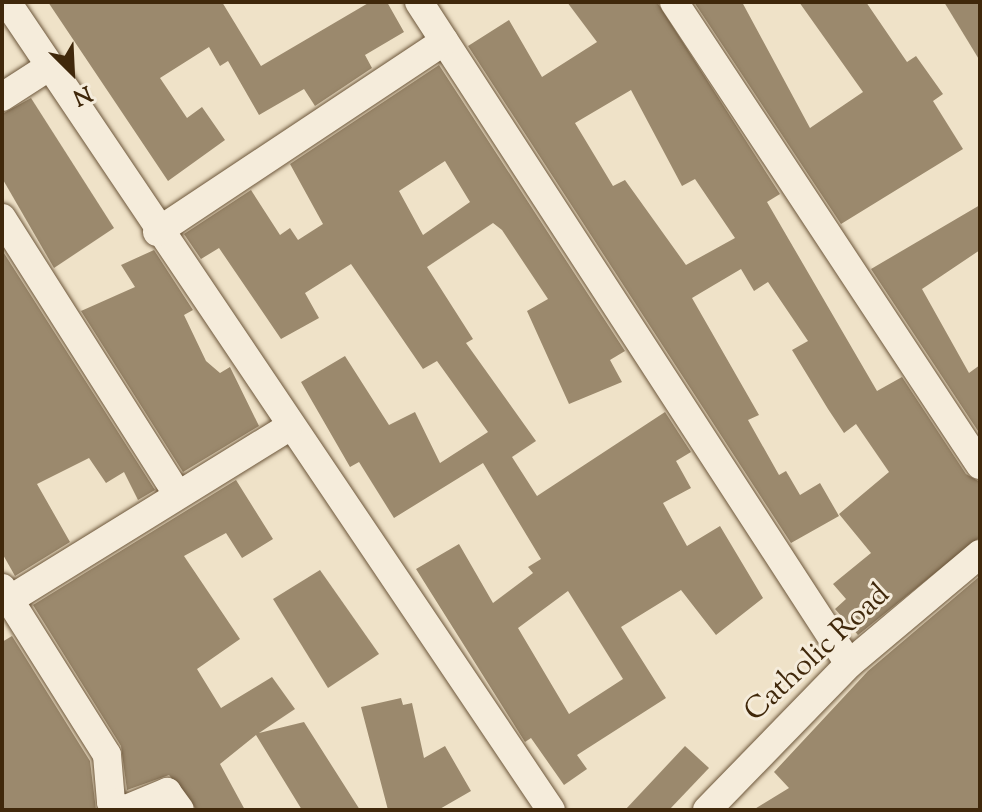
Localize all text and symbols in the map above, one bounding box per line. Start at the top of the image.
north arrow [32,32,112,112]
text: N [67,76,96,112]
street label: Catholic Road [738,578,898,730]

